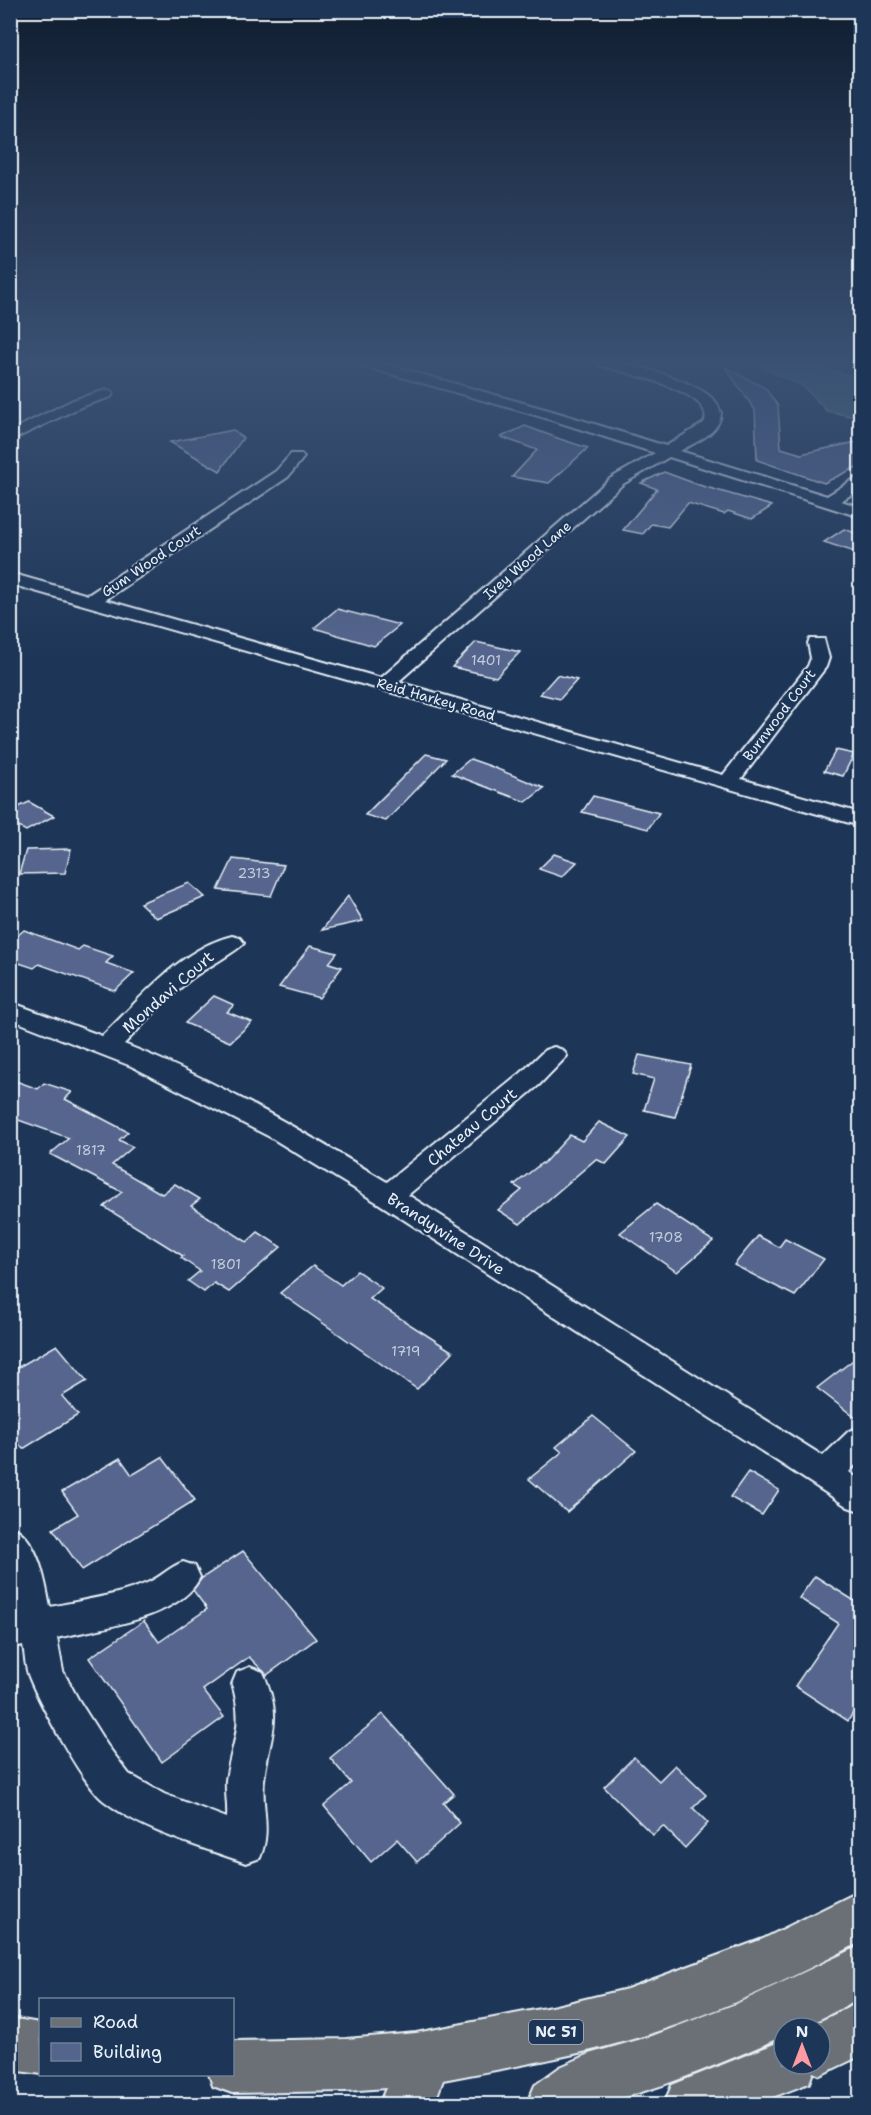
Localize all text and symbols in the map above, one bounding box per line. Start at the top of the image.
street label: Ivey Wood Lane [479,517,575,603]
street label: Gum Wood Court [98,521,204,601]
house number: 1401 [471,651,501,669]
street label: Burnwood Court [739,665,819,765]
street label: Reid Harkey Road [375,673,497,725]
house number: 2313 [237,864,271,882]
street label: Mondavi Court [118,946,218,1038]
street label: Chateau Court [423,1083,521,1171]
house number: 1817 [76,1141,106,1159]
street label: Brandywine Drive [383,1188,509,1280]
house number: 1708 [649,1228,683,1246]
house number: 1801 [211,1255,241,1273]
house number: 1719 [391,1342,421,1360]
legend [39,1998,234,2076]
text: Road [93,2010,138,2034]
north arrow [772,2016,832,2076]
road number: NC 51 [529,2020,583,2044]
text: N [796,2021,808,2042]
text: Building [93,2040,162,2064]

